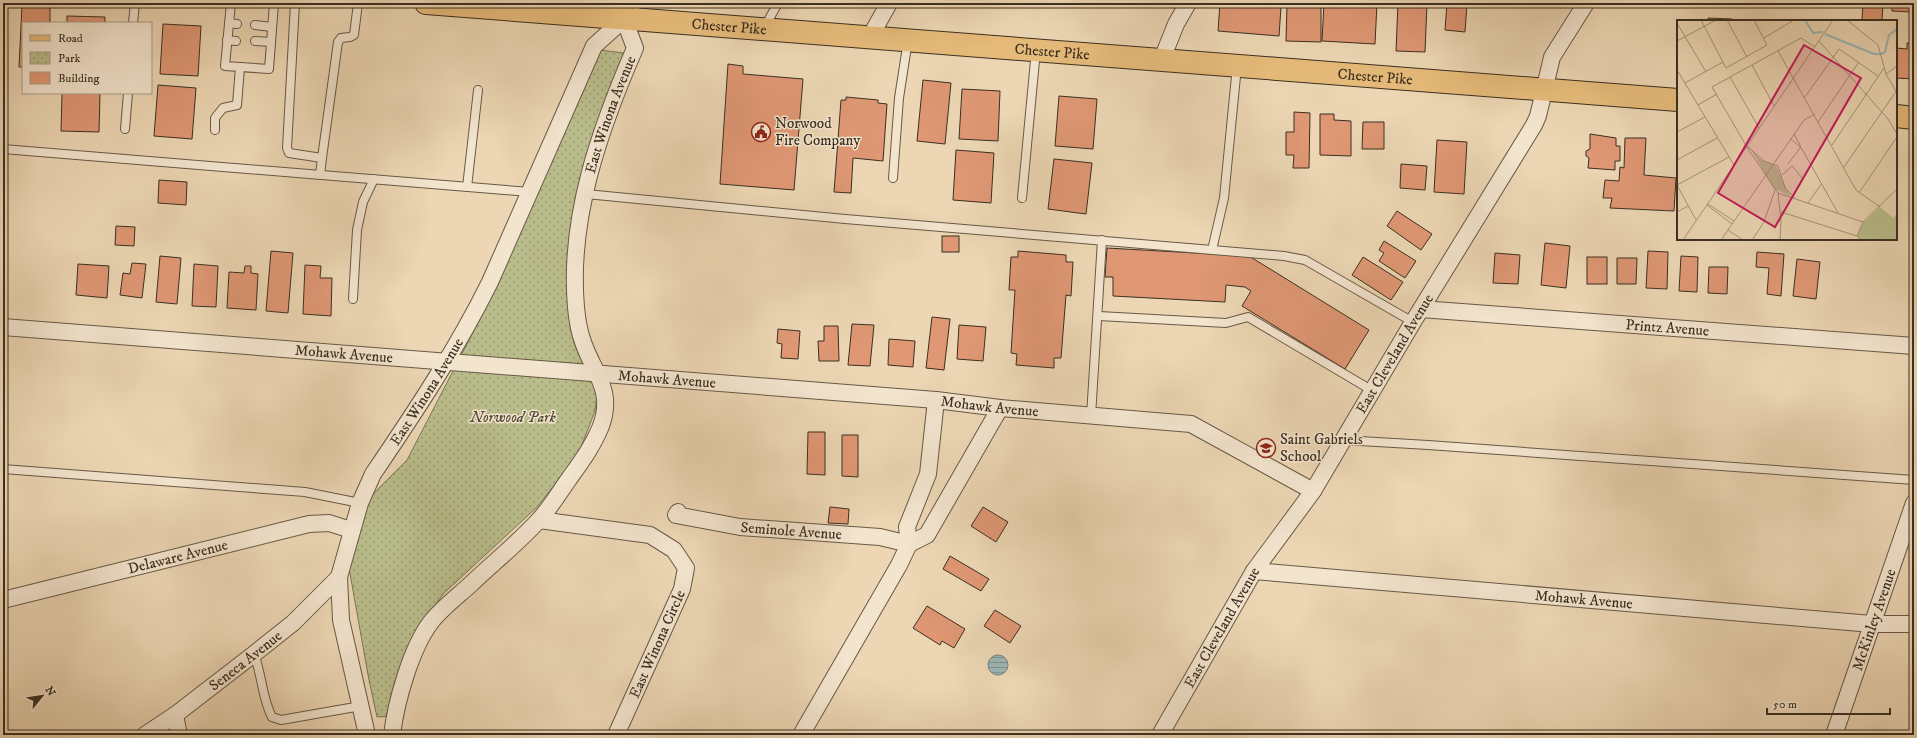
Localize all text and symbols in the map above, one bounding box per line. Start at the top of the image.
street label: Chester Pike [691,15,767,39]
inset map [1677,20,1897,240]
legend [22,22,152,94]
text: Road [58,31,83,46]
street label: Chester Pike [1014,40,1090,64]
text: Park [58,51,80,66]
street label: East Winona Avenue [581,53,641,176]
street label: Chester Pike [1337,65,1413,89]
text: Building [58,71,99,86]
place label: Norwood Fire Company [775,114,861,150]
public building icon: Norwood Fire Company [750,121,772,143]
street label: East Cleveland Avenue [1352,291,1438,417]
street label: Printz Avenue [1625,315,1710,341]
street label: East Winona Avenue [386,335,468,449]
street label: Mohawk Avenue [294,341,394,367]
street label: Mohawk Avenue [617,366,717,393]
street label: Mohawk Avenue [940,392,1039,421]
park label: Norwood Park [469,408,556,427]
place label: Saint Gabriels School [1280,430,1363,466]
school or university icon: Saint Gabriels School [1255,437,1277,459]
street label: Seminole Avenue [740,518,842,544]
street label: Delaware Avenue [126,536,230,579]
street label: East Cleveland Avenue [1180,564,1264,691]
street label: McKinley Avenue [1848,566,1901,673]
street label: Mohawk Avenue [1534,586,1634,613]
street label: East Winona Circle [625,587,690,701]
street label: Seneca Avenue [205,627,286,695]
north arrow [22,676,62,716]
text: N [41,684,58,699]
scale bar [1767,690,1890,716]
text: 50 m [1773,697,1797,712]

